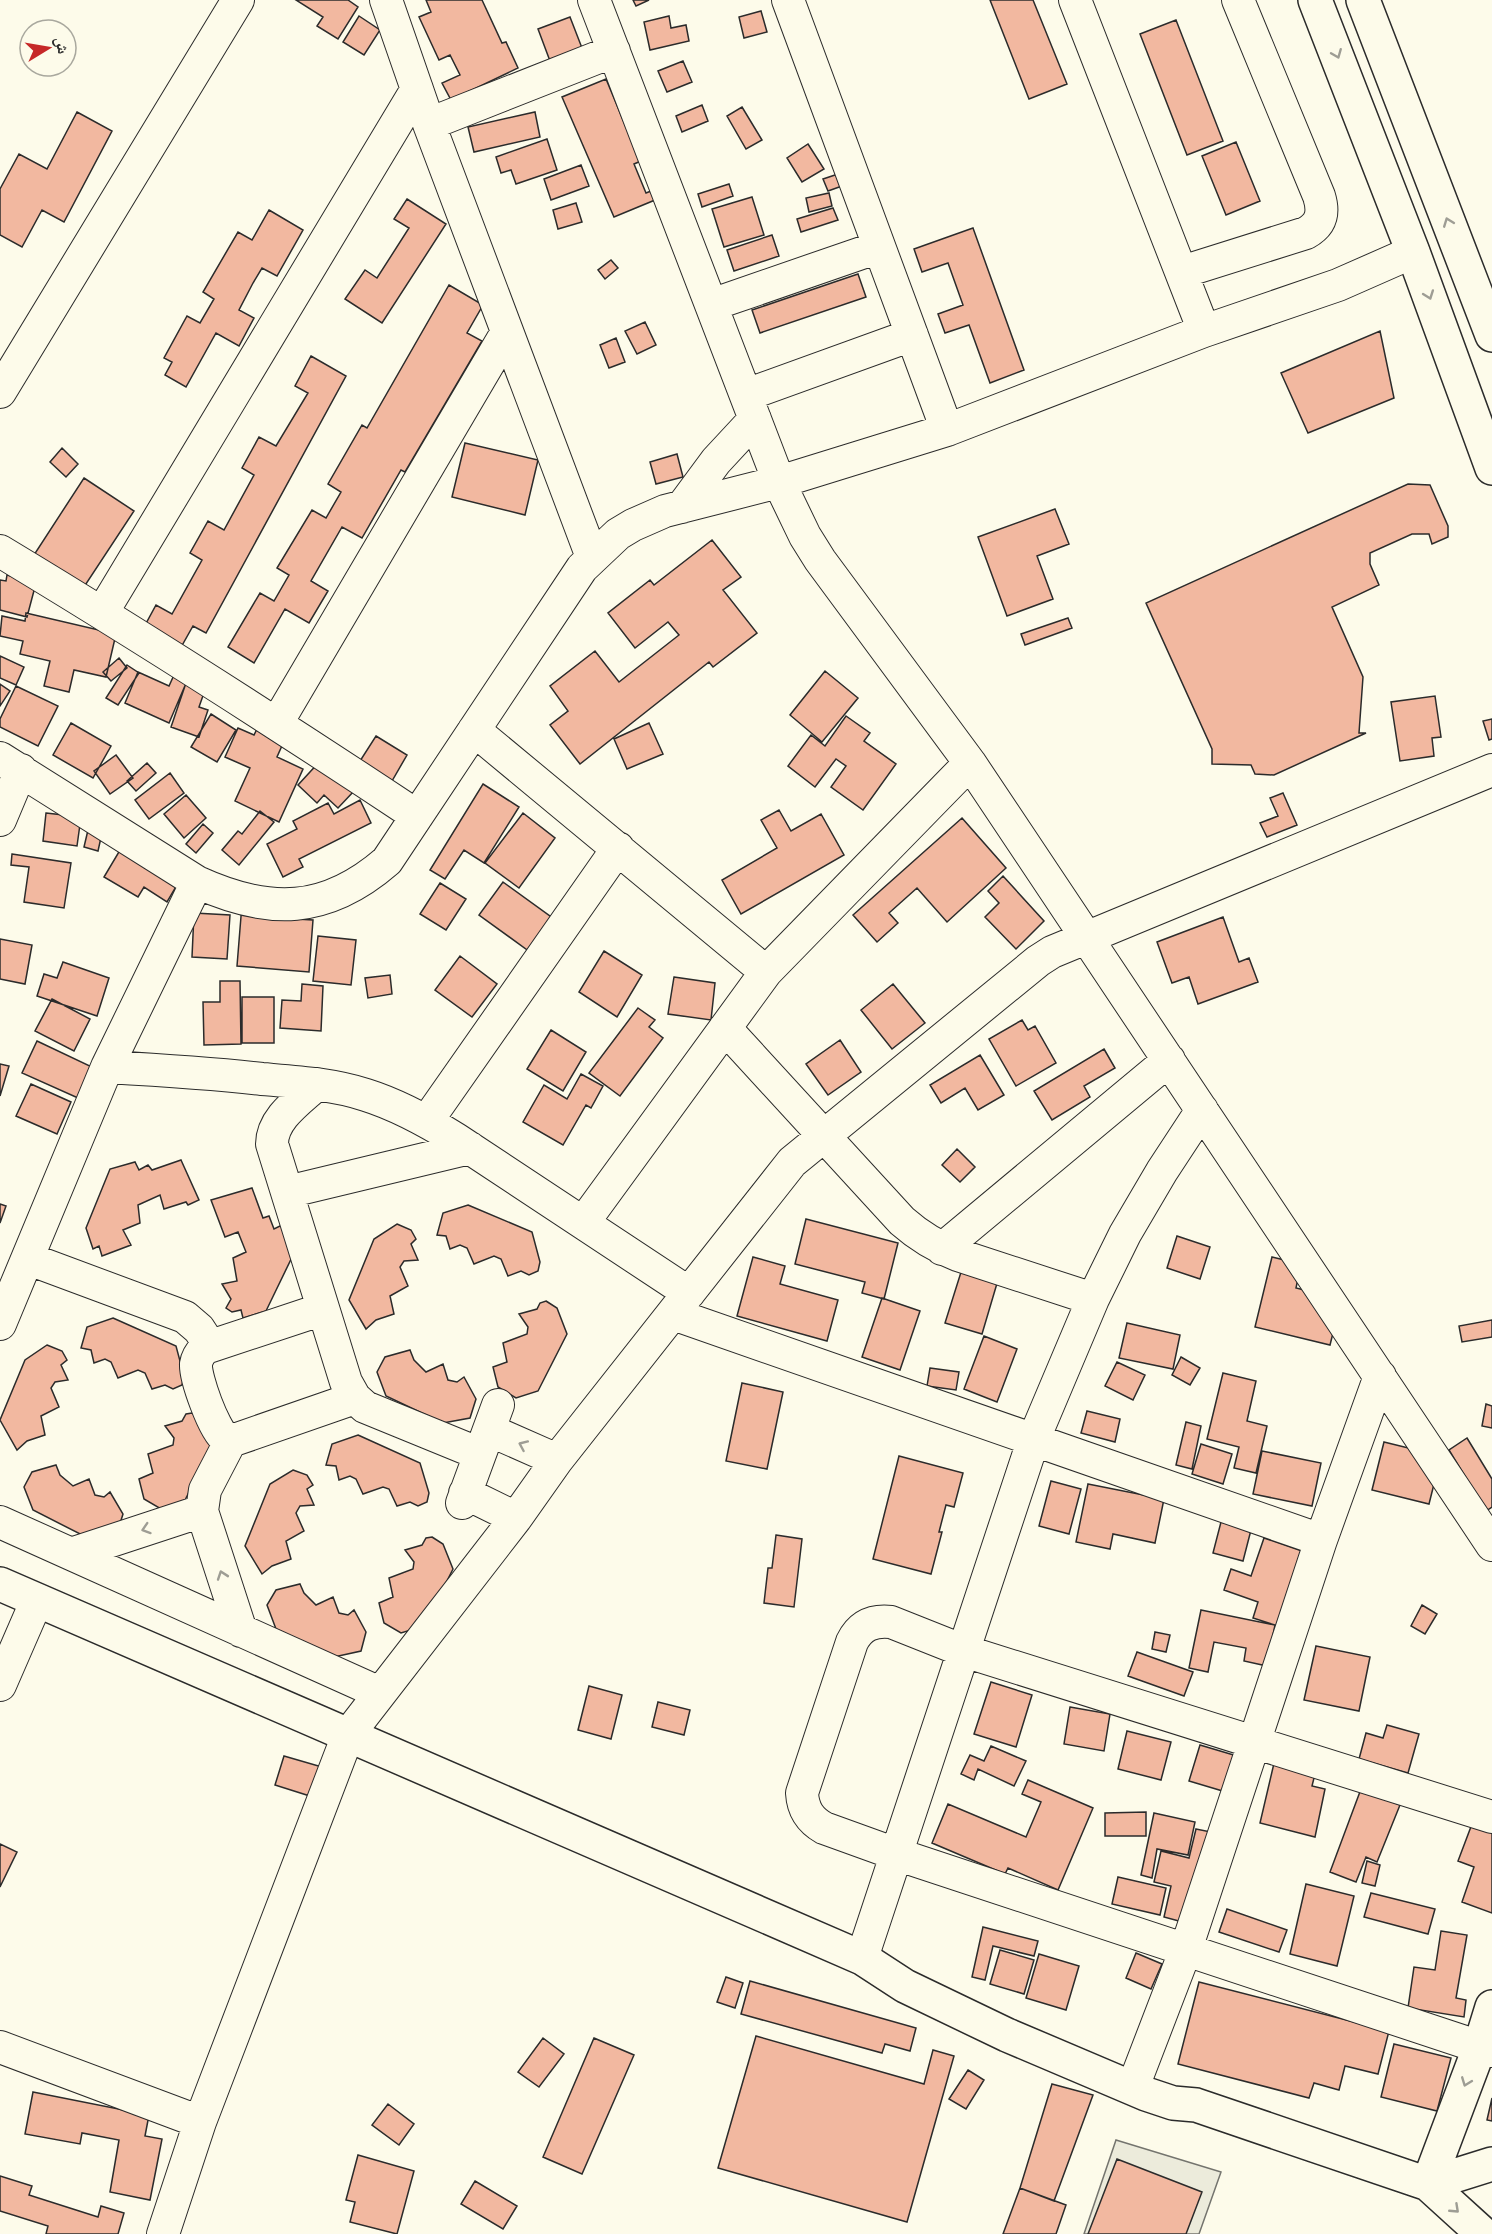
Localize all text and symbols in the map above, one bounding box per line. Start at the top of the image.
north arrow [18,18,78,78]
text: ش [50,35,74,56]
one-way arrow [1329,49,1342,59]
one-way arrow [1443,217,1456,228]
one-way arrow [1421,289,1434,300]
one-way arrow [518,1440,529,1452]
one-way arrow [141,1522,152,1535]
one-way arrow [217,1570,230,1581]
one-way arrow [1461,2076,1474,2087]
one-way arrow [1448,2202,1459,2213]

